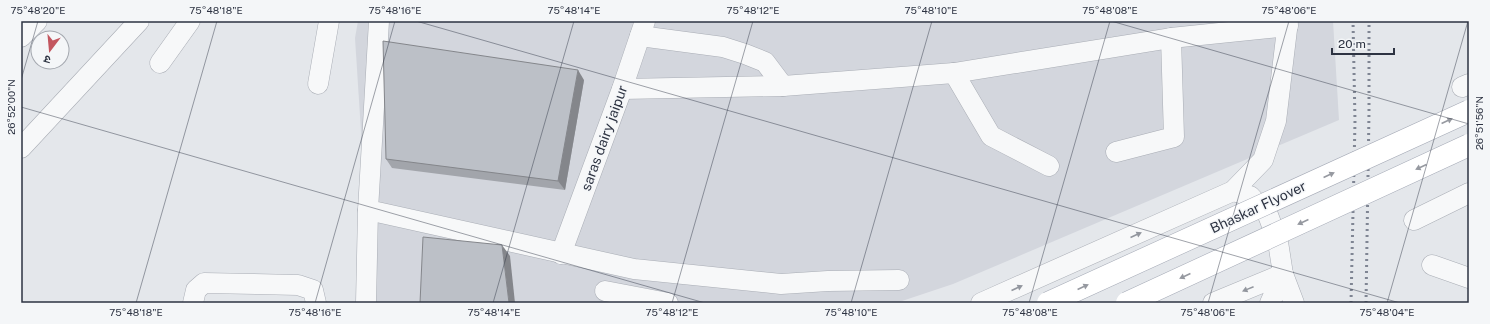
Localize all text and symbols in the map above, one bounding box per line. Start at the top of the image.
text: 75°48'20"E [11,4,65,16]
text: 75°48'18"E [189,4,243,16]
text: 75°48'16"E [368,4,422,16]
text: 75°48'14"E [547,4,601,16]
text: 75°48'12"E [727,4,779,16]
text: 75°48'10"E [905,4,957,16]
text: 75°48'08"E [1082,4,1138,16]
text: 75°48'06"E [1261,4,1317,16]
north arrow [30,30,70,70]
scale bar [1332,30,1394,56]
text: 20 m [1338,37,1366,51]
text: उ [42,53,52,66]
text: 26°52'00"N [5,79,17,135]
street label: saras dairy jaipur [577,83,631,193]
text: 26°51'56"N [1473,96,1485,150]
one-way arrow [1441,117,1453,124]
one-way arrow [1415,164,1426,170]
one-way arrow [1323,172,1334,178]
street label: Bhaskar Flyover [1207,178,1309,236]
one-way arrow [1297,219,1308,225]
one-way arrow [1130,232,1141,238]
one-way arrow [1179,273,1190,279]
one-way arrow [1078,284,1089,290]
one-way arrow [1012,285,1023,291]
one-way arrow [1241,286,1253,292]
text: 75°48'18"E [109,306,163,318]
text: 75°48'16"E [288,306,342,318]
text: 75°48'14"E [467,306,521,318]
text: 75°48'12"E [646,306,698,318]
text: 75°48'10"E [825,306,877,318]
text: 75°48'08"E [1002,306,1058,318]
text: 75°48'06"E [1180,306,1236,318]
text: 75°48'04"E [1359,306,1415,318]

